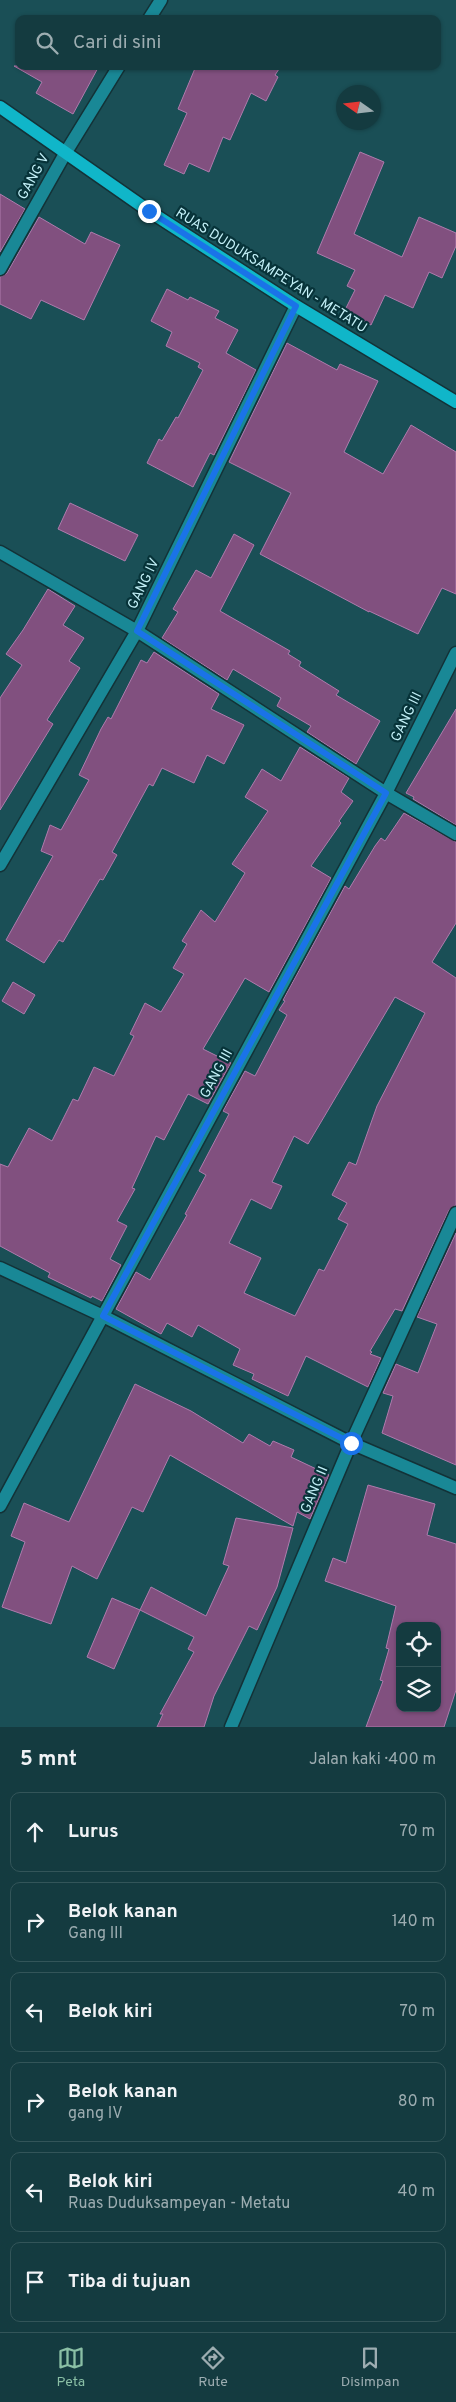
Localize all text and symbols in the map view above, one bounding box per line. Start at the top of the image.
search box [15,15,441,70]
icon: search [33,29,61,57]
text: Cari di sini [73,31,161,55]
north arrow [336,85,381,130]
street label: GANG V [14,151,54,203]
route end [138,200,161,223]
street label: RUAS DUDUKSAMPEYAN - METATU [172,205,370,337]
street label: GANG IV [124,556,164,612]
street label: GANG III [388,689,426,745]
street label: GANG III [197,1047,237,1101]
route start [340,1432,363,1455]
street label: GANG II [298,1464,332,1516]
map controls [396,1622,441,1712]
button: locate [396,1622,441,1667]
button: layers [396,1667,441,1712]
text: 5 mnt [20,1746,77,1773]
text: Jalan kaki · 400 m [309,1750,436,1770]
icon: ahead [21,1818,49,1846]
text: Lurus [68,1820,119,1844]
text: 70 m [400,1822,435,1842]
text: Belok kanan [68,1900,178,1924]
icon: right [21,1908,49,1936]
text: 140 m [392,1912,435,1932]
text: Gang III [68,1924,123,1944]
icon: left [21,1998,49,2026]
text: Belok kiri [68,2000,153,2024]
text: 70 m [400,2002,435,2022]
text: Belok kanan [68,2080,178,2104]
icon: right [21,2088,49,2116]
text: 80 m [398,2092,435,2112]
text: gang IV [68,2104,123,2124]
text: Belok kiri [68,2170,153,2194]
icon: left [21,2178,49,2206]
text: 40 m [397,2182,435,2202]
text: Ruas Duduksampeyan - Metatu [68,2194,290,2214]
icon: arrive [21,2268,49,2296]
text: Tiba di tujuan [68,2270,191,2294]
tab: Peta [56,2344,85,2391]
tab: Rute [198,2344,228,2391]
tab: Disimpan [341,2344,400,2391]

